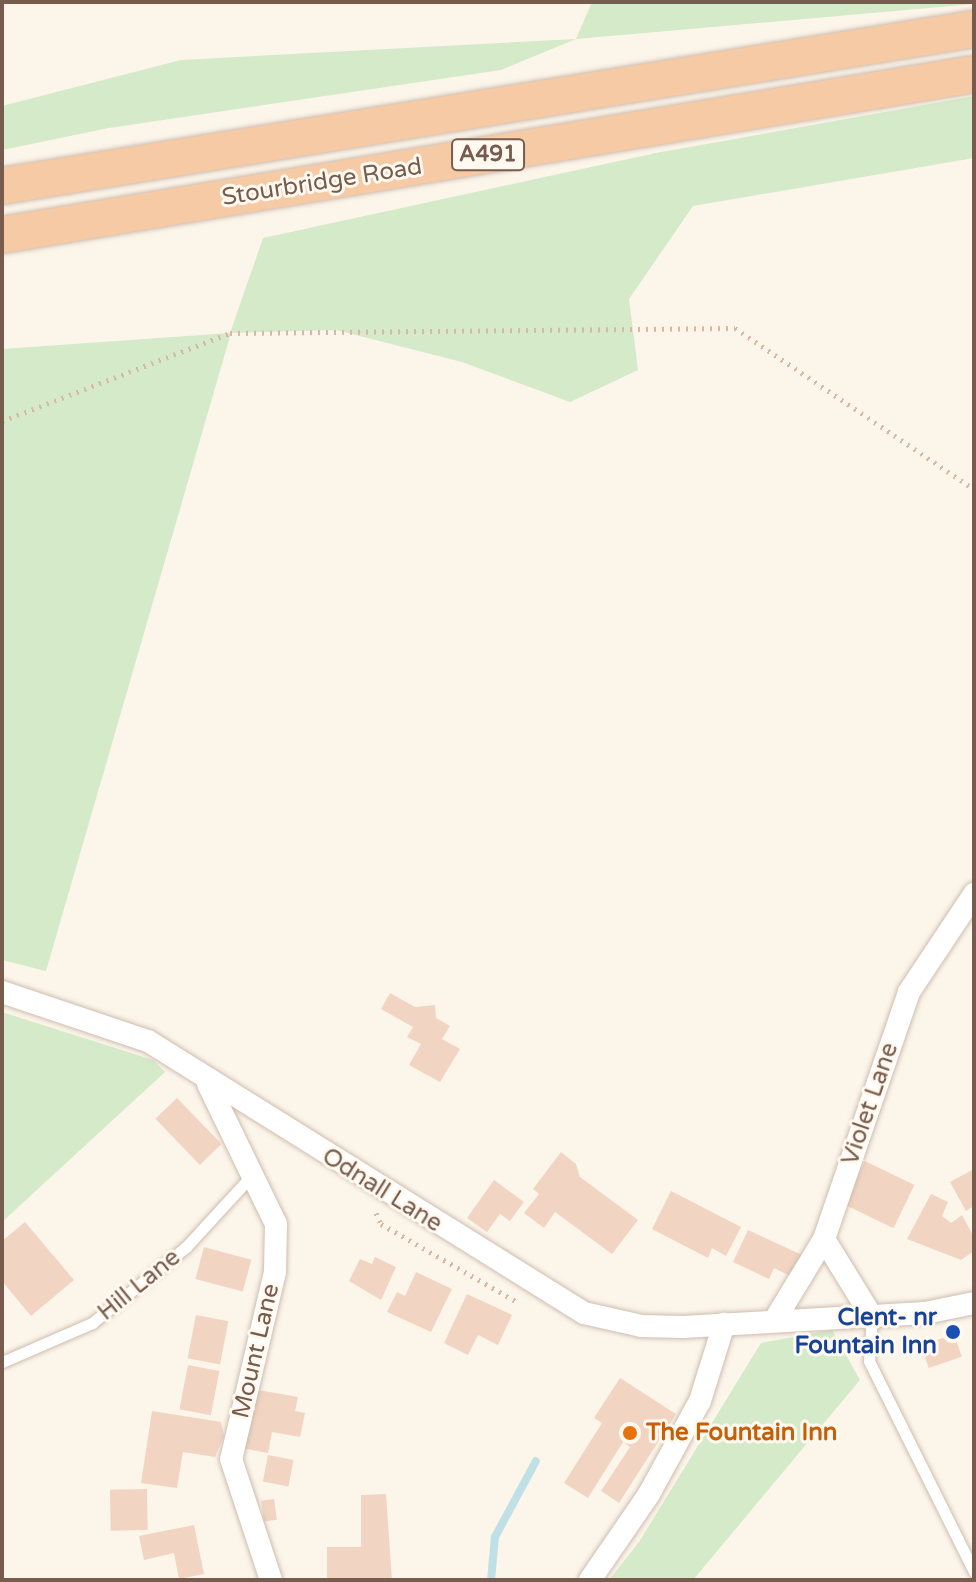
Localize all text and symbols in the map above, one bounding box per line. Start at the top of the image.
road number: A491 [450,137,526,173]
street label: Stourbridge Road [220,152,424,212]
street label: Violet Lane [836,1039,904,1169]
street label: Odnall Lane [317,1142,447,1238]
street label: Hill Lane [92,1243,186,1327]
street label: Mount Lane [227,1281,285,1421]
place label: Clent- nr Fountain Inn [795,1304,937,1360]
marker: Clent- nr Fountain Inn [944,1323,962,1341]
place label: The Fountain Inn [646,1419,837,1447]
marker: The Fountain Inn [621,1424,639,1442]

